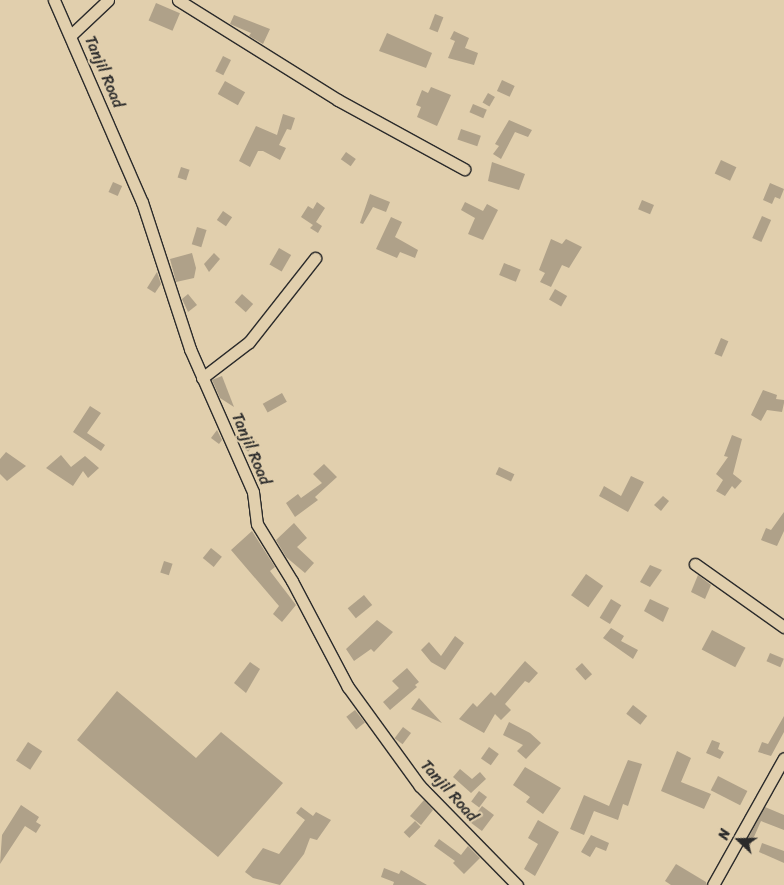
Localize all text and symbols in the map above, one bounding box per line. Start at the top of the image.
street label: Tanjil Road [80,33,128,111]
street label: Tanjil Road [227,410,275,488]
street label: Tanjil Road [416,756,482,826]
north arrow [714,815,764,865]
text: N [711,825,738,843]

